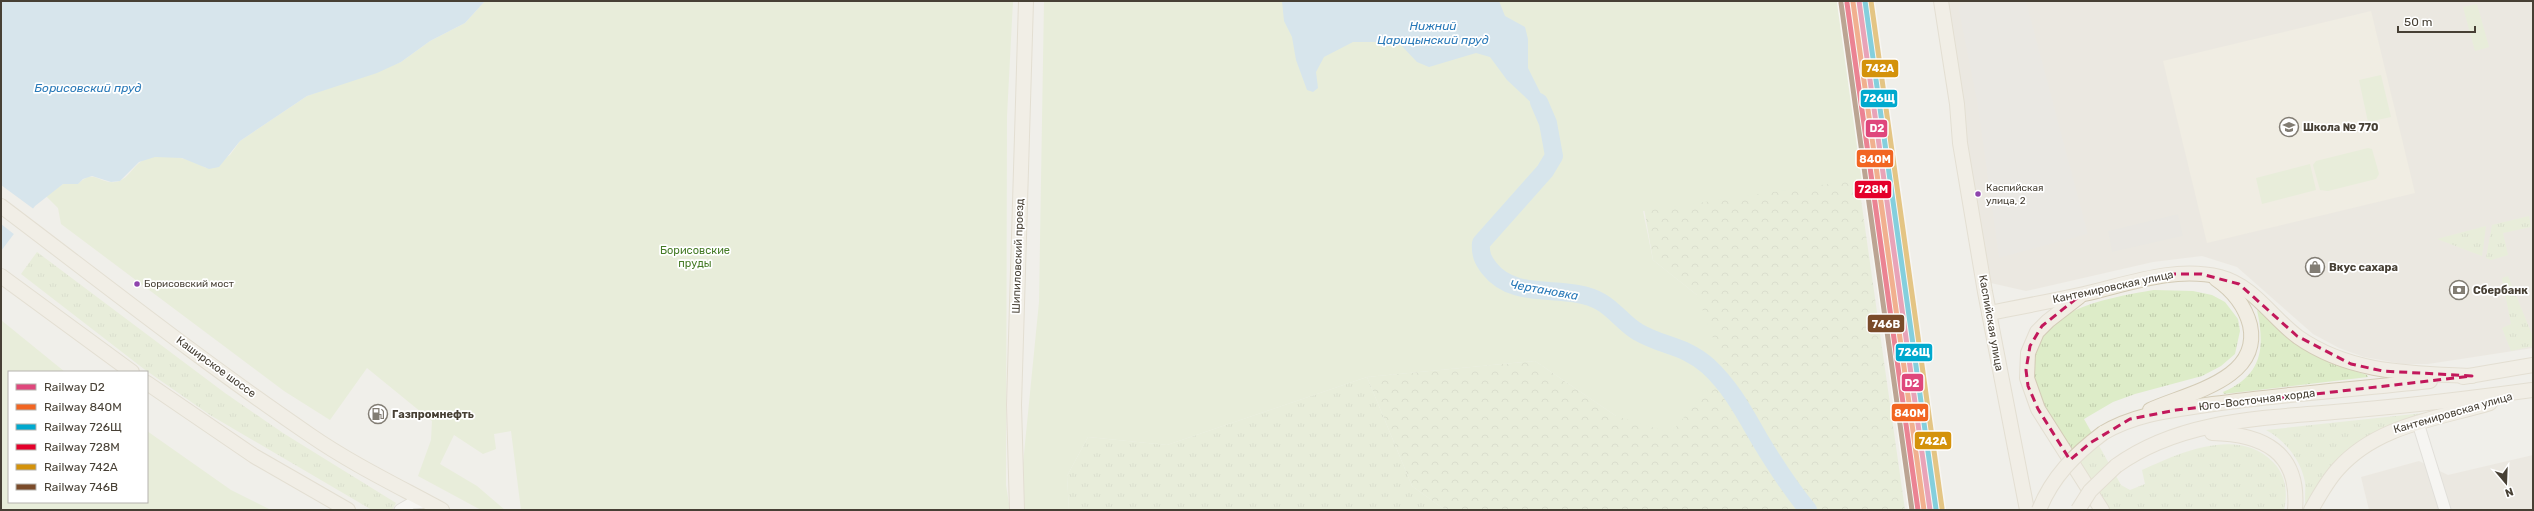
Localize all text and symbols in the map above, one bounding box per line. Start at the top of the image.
scale bar [2398,8,2475,34]
text: 50 m [2404,15,2432,29]
water label: Нижний Царицынский пруд [1377,19,1489,47]
line badge: 742А [1861,59,1899,78]
text: 742А [1866,62,1894,75]
water label: Борисовский пруд [34,81,142,95]
line badge: 726Щ [1860,89,1898,108]
text: 726Щ [1863,92,1895,105]
school or university icon: Школа № 770 [2278,116,2300,138]
line badge: D2 [1865,119,1888,138]
place label: Школа № 770 [2303,121,2379,134]
text: D2 [1869,122,1885,135]
line badge: 840М [1856,149,1894,168]
text: 840М [1859,153,1891,166]
line badge: 728М [1854,180,1892,199]
place label: Каспийская улица, 2 [1986,182,2043,207]
text: 728М [1858,183,1888,196]
marker: Каспийская улица, 2 [1973,189,1983,199]
street label: Шипиловский проезд [1009,198,1027,314]
park label: Борисовские пруды [660,244,730,270]
shop icon: Вкус сахара [2304,256,2326,278]
place label: Вкус сахара [2329,261,2398,274]
street label: Кантемировская улица [2051,268,2175,306]
street label: Каспийская улица [1976,274,2006,372]
water label: Чертановка [1509,277,1579,303]
place label: Борисовский мост [144,278,234,290]
marker: Борисовский мост [132,279,142,289]
bank icon: Сбербанк [2448,279,2470,301]
place label: Сбербанк [2473,284,2528,297]
line badge: 746В [1867,314,1905,333]
text: 746В [1872,318,1900,331]
street label: Каширское шоссе [174,334,258,400]
line badge: 726Щ [1895,343,1933,362]
text: 726Щ [1898,346,1930,359]
legend [8,371,148,503]
line badge: D2 [1901,373,1924,392]
text: D2 [1904,377,1920,390]
text: Railway D2 [44,380,105,394]
street label: Юго-Восточная хорда [2198,386,2316,414]
street label: Кантемировская улица [2392,390,2514,436]
text: Railway 840М [44,400,122,414]
fuel station icon: Газпромнефть [367,403,389,425]
line badge: 840М [1891,403,1929,422]
text: 840М [1894,407,1926,420]
place label: Газпромнефть [392,408,474,421]
text: Railway 726Щ [44,420,122,434]
line badge: 742А [1914,431,1952,450]
text: 742А [1919,435,1947,448]
text: Railway 728М [44,440,120,454]
text: Railway 742А [44,460,118,474]
north arrow [2486,463,2526,503]
text: Railway 746В [44,480,118,494]
text: N [2503,485,2515,499]

